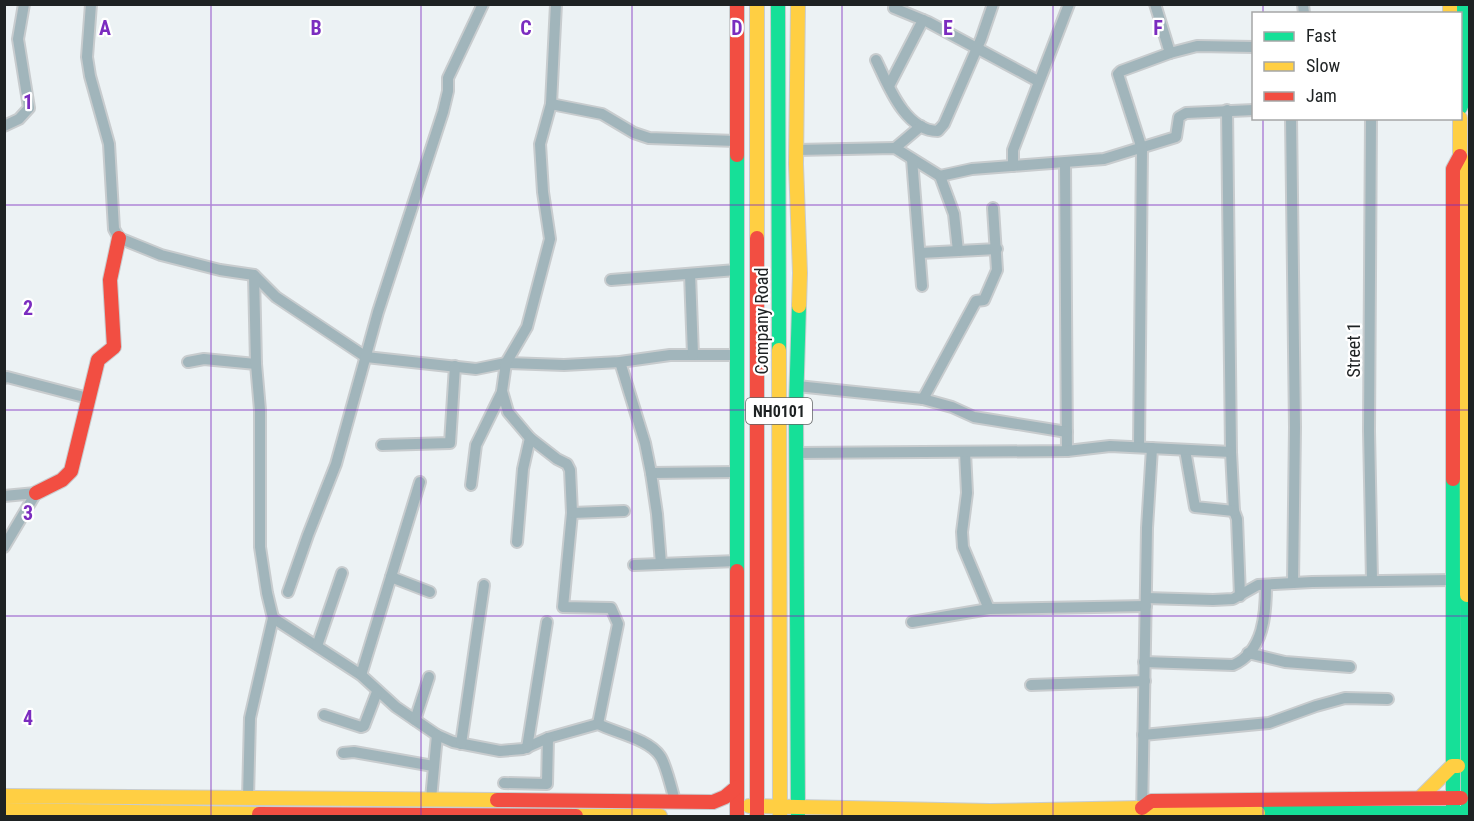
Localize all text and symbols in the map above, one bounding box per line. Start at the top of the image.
legend [1252,12,1462,120]
text: A [99,16,111,40]
text: B [310,16,322,40]
text: C [520,16,532,40]
text: D [731,16,743,40]
text: E [943,16,953,40]
text: F [1153,16,1163,40]
text: Fast [1306,25,1337,46]
text: Slow [1306,55,1341,76]
text: Jam [1306,85,1337,106]
text: 1 [23,90,33,114]
street label: Company Road [751,268,772,374]
text: 2 [23,296,33,320]
street label: Street 1 [1343,322,1364,378]
road number: NH0101 [746,398,812,424]
text: 3 [23,501,33,525]
text: 4 [23,706,33,730]

